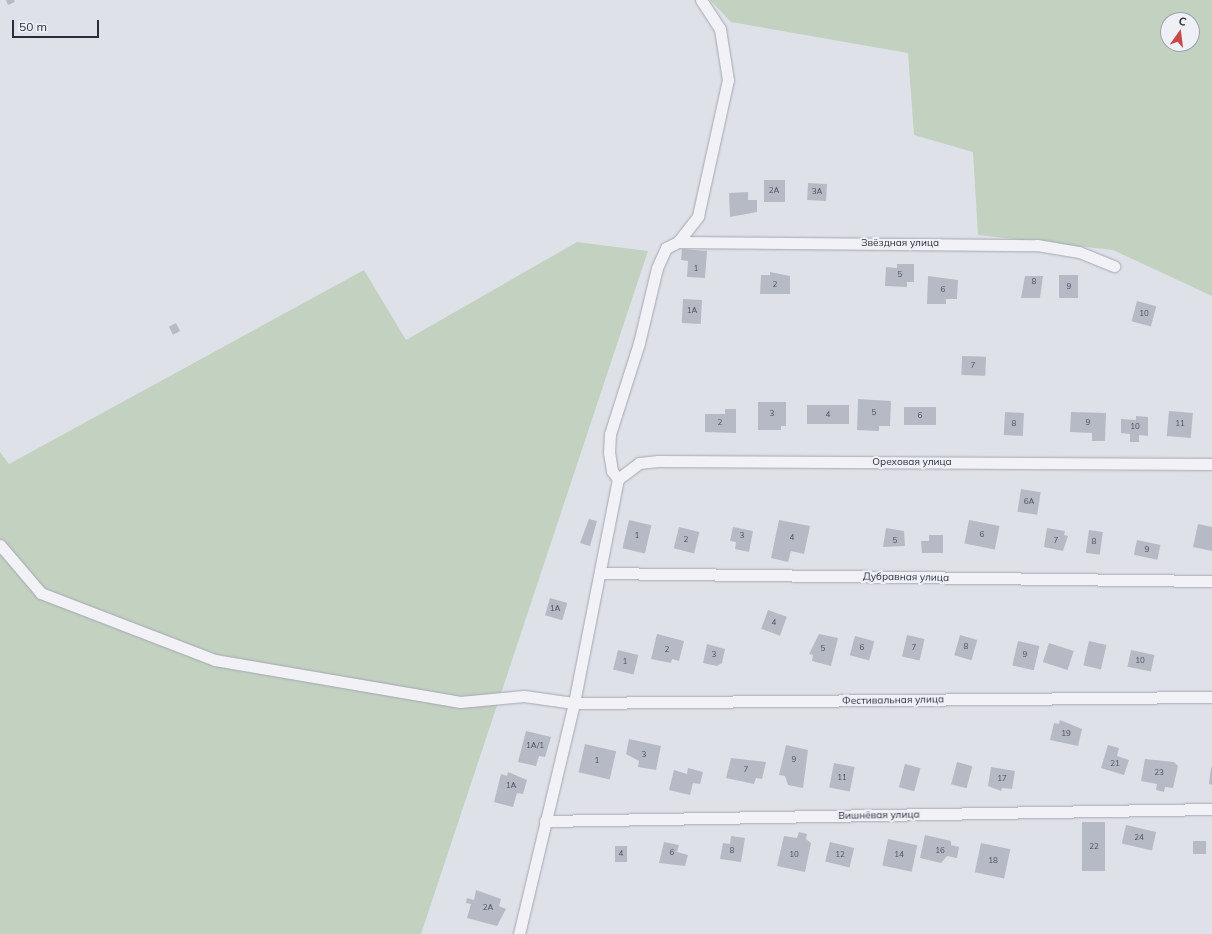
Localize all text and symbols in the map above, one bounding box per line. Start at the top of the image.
scale bar [14,12,101,38]
north arrow [1160,12,1200,52]
text: С [1177,14,1188,29]
text: 50 m [19,19,47,34]
house number: 2А [769,186,779,196]
house number: 3А [812,187,822,197]
street label: Звёздная улица [861,237,939,249]
house number: 1 [694,264,698,274]
house number: 5 [898,270,902,280]
house number: 8 [1032,277,1036,287]
house number: 2 [773,280,777,290]
house number: 9 [1067,282,1071,292]
house number: 6 [941,285,945,295]
house number: 1А [687,306,697,316]
house number: 10 [1139,309,1149,319]
house number: 7 [971,361,975,371]
house number: 5 [872,408,876,418]
house number: 3 [770,409,774,419]
house number: 4 [826,410,830,420]
house number: 6 [918,411,922,421]
house number: 2 [718,418,722,428]
house number: 9 [1086,418,1090,428]
house number: 8 [1012,419,1016,429]
house number: 11 [1175,419,1185,429]
house number: 10 [1130,422,1140,432]
street label: Ореховая улица [872,456,952,468]
house number: 6А [1024,497,1034,507]
house number: 6 [980,530,984,540]
house number: 1 [635,531,639,541]
house number: 3 [740,531,744,541]
house number: 4 [790,533,794,543]
house number: 2 [684,535,688,545]
house number: 5 [893,536,897,546]
house number: 7 [1054,536,1058,546]
house number: 8 [1092,537,1096,547]
house number: 9 [1145,545,1149,555]
street label: Дубравная улица [863,570,949,584]
house number: 1А [550,604,560,614]
house number: 4 [772,618,776,628]
house number: 8 [964,642,968,652]
house number: 6 [860,643,864,653]
house number: 7 [912,643,916,653]
house number: 5 [821,644,825,654]
house number: 2 [665,645,669,655]
house number: 3 [712,650,716,660]
house number: 9 [1023,650,1027,660]
house number: 10 [1135,656,1145,666]
house number: 1 [623,657,627,667]
street label: Фестивальная улица [842,693,944,707]
house number: 19 [1061,729,1071,739]
house number: 1А/1 [526,741,544,751]
house number: 3 [642,750,646,760]
house number: 9 [792,755,796,765]
house number: 1 [595,756,599,766]
house number: 21 [1110,759,1120,769]
house number: 7 [744,765,748,775]
house number: 23 [1154,768,1164,778]
house number: 11 [837,773,847,783]
house number: 17 [997,774,1007,784]
house number: 1А [506,781,516,791]
street label: Вишнёвая улица [838,808,920,822]
house number: 24 [1134,833,1144,843]
house number: 22 [1089,842,1099,852]
house number: 8 [730,846,734,856]
house number: 16 [935,846,945,856]
house number: 6 [670,848,674,858]
house number: 4 [619,849,623,859]
house number: 10 [789,850,799,860]
house number: 12 [835,850,845,860]
house number: 14 [894,850,904,860]
house number: 18 [988,856,998,866]
house number: 2А [483,903,493,913]

